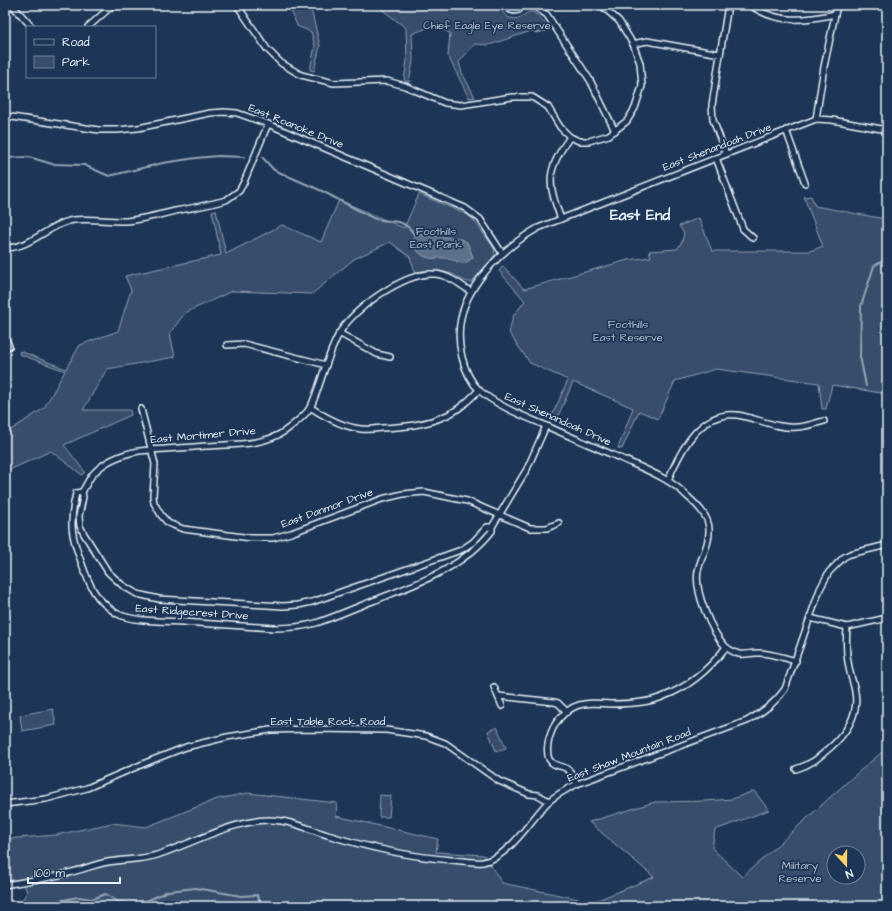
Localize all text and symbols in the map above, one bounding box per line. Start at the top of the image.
park label: Chief Eagle Eye Reserve [423,18,551,34]
legend [26,26,156,78]
text: Road [62,34,90,51]
text: Park [62,54,90,71]
street label: East Roanoke Drive [246,100,346,152]
street label: East Shenandoah Drive [660,119,774,175]
district label: East End [610,205,670,226]
park label: Foothills East Park [410,224,462,252]
park label: Foothills East Reserve [593,317,663,345]
street label: East Shenandoah Drive [502,389,614,449]
street label: East Mortimer Drive [150,423,256,447]
street label: East Danmor Drive [279,484,375,532]
street label: East Ridgecrest Drive [135,601,249,624]
street label: East Table Rock Road [271,714,386,729]
street label: East Shaw Mountain Road [565,724,693,786]
north arrow [826,845,866,885]
park label: Military Reserve [779,858,822,886]
scale bar [28,859,120,885]
text: 100 m [34,865,65,882]
text: N [843,866,855,882]

